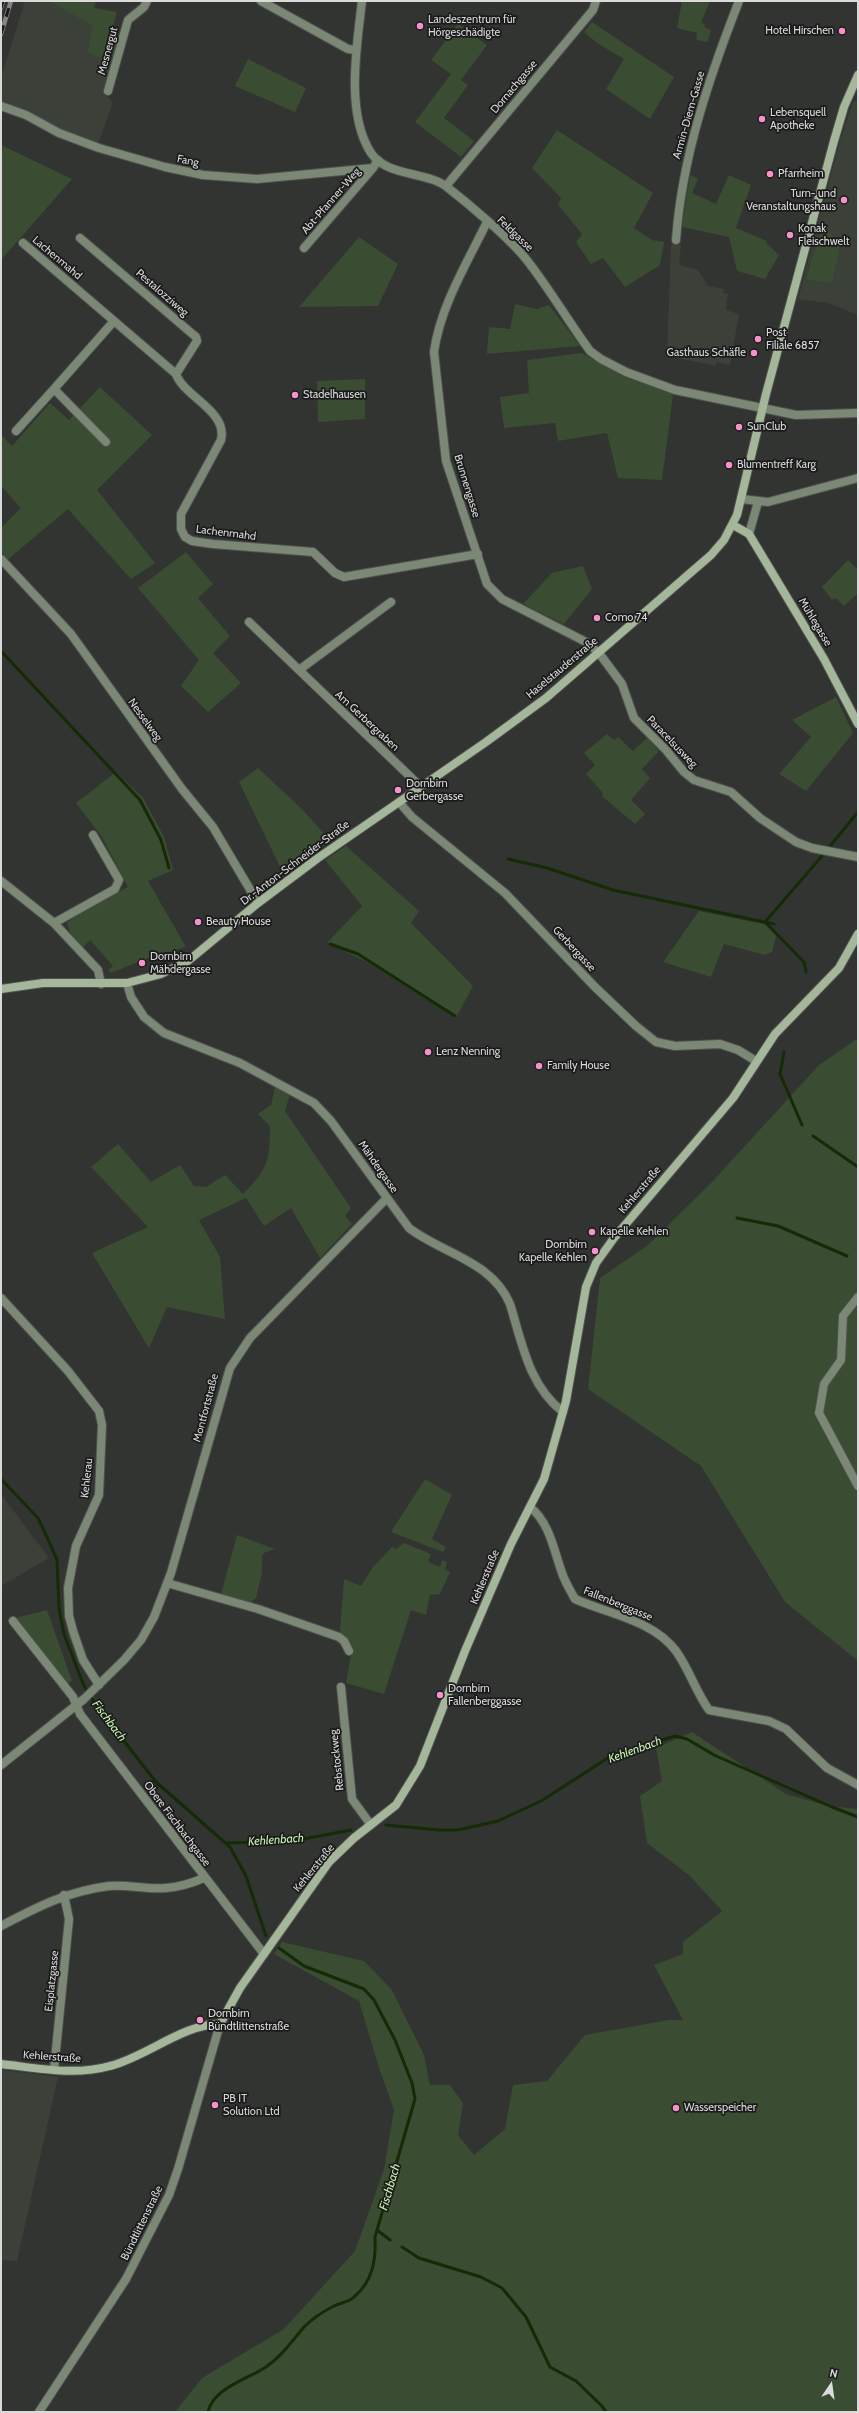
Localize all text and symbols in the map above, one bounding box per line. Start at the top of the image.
place label: Landeszentrum für Hörgeschädigte [428,13,516,39]
marker: Landeszentrum für Hörgeschädigte [415,21,425,31]
place label: Hotel Hirschen [765,24,834,38]
street label: Mesnergut [95,26,121,76]
marker: Hotel Hirschen [837,26,847,36]
street label: Dornachgasse [488,58,540,116]
street label: Armin-Diem-Gasse [670,70,708,160]
place label: Lebensquell Apotheke [770,106,826,132]
marker: Lebensquell Apotheke [757,114,767,124]
street label: Fang [176,152,200,170]
street label: Abt-Pfanner-Weg [299,165,363,237]
place label: Pfarrheim [778,167,824,181]
marker: Pfarrheim [765,169,775,179]
place label: Turn- und Veranstaltungshaus [746,187,836,213]
marker: Turn- und Veranstaltungshaus [839,195,849,205]
street label: Feldgasse [494,214,536,254]
place label: Konak Fleischwelt [798,222,849,248]
marker: Konak Fleischwelt [785,230,795,240]
street label: Lachenmahd [30,233,84,283]
street label: Pestalozziweg [133,267,191,319]
place label: Post Filiale 6857 [766,326,819,352]
marker: Post Filiale 6857 [753,334,763,344]
place label: Gasthaus Schäfle [667,346,746,360]
marker: Gasthaus Schäfle [749,348,759,358]
place label: Stadelhausen [303,388,366,402]
marker: Stadelhausen [290,390,300,400]
place label: SunClub [747,420,786,434]
marker: SunClub [734,422,744,432]
street label: Brunnengasse [451,453,483,519]
place label: Blumentreff Karg [737,458,816,472]
marker: Blumentreff Karg [724,460,734,470]
street label: Lachenmahd [195,523,257,543]
street label: Mühlegasse [795,595,835,649]
place label: Como 74 [605,611,647,625]
marker: Como 74 [592,613,602,623]
street label: Haselstauderstraße [524,634,600,702]
street label: Am Gerbergraben [332,688,402,754]
street label: Nesselweg [125,696,165,744]
street label: Paracelsusweg [644,713,700,771]
place label: Dornbirn Gerbergasse [406,777,463,803]
marker: Dornbirn Gerbergasse [393,785,403,795]
street label: Dr.-Anton-Schneider-Straße [238,818,352,908]
place label: Beauty House [206,915,271,929]
marker: Beauty House [193,917,203,927]
street label: Gerbergasse [550,924,598,974]
place label: Dornbirn Mähdergasse [150,950,211,976]
marker: Dornbirn Mähdergasse [137,958,147,968]
place label: Lenz Nenning [436,1045,500,1059]
marker: Lenz Nenning [423,1047,433,1057]
place label: Family House [547,1059,610,1073]
marker: Family House [534,1061,544,1071]
street label: Mähdergasse [355,1138,401,1196]
street label: Kehlerstraße [616,1164,664,1216]
place label: Kapelle Kehlen [600,1225,668,1239]
marker: Kapelle Kehlen [587,1227,597,1237]
place label: Dornbirn Kapelle Kehlen [519,1238,587,1264]
marker: Dornbirn Kapelle Kehlen [590,1246,600,1256]
street label: Montfortstraße [191,1372,221,1444]
street label: Kehlerau [78,1457,96,1499]
street label: Kehlerstraße [468,1548,502,1606]
street label: Fallenberggasse [581,1584,655,1624]
place label: Dornbirn Fallenberggasse [448,1682,521,1708]
marker: Dornbirn Fallenberggasse [435,1690,445,1700]
water label: Fischbach [89,1698,129,1744]
street label: Rebstockweg [327,1729,347,1791]
water label: Kehlenbach [606,1734,664,1766]
street label: Obere Fischbachgasse [141,1779,213,1869]
water label: Kehlenbach [248,1831,304,1849]
street label: Kehlerstraße [291,1841,337,1895]
street label: Eisplatzgasse [42,1950,62,2012]
place label: Dornbirn Bündtlittenstraße [208,2007,289,2033]
marker: Dornbirn Bündtlittenstraße [195,2015,205,2025]
street label: Kehlerstraße [23,2048,81,2066]
place label: PB IT Solution Ltd [223,2092,280,2118]
marker: PB IT Solution Ltd [210,2100,220,2110]
place label: Wasserspeicher [684,2101,756,2115]
marker: Wasserspeicher [671,2103,681,2113]
water label: Fischbach [376,2162,404,2212]
street label: Bündtlittenstraße [118,2184,166,2262]
north arrow [811,2365,851,2405]
text: N [828,2366,839,2381]

